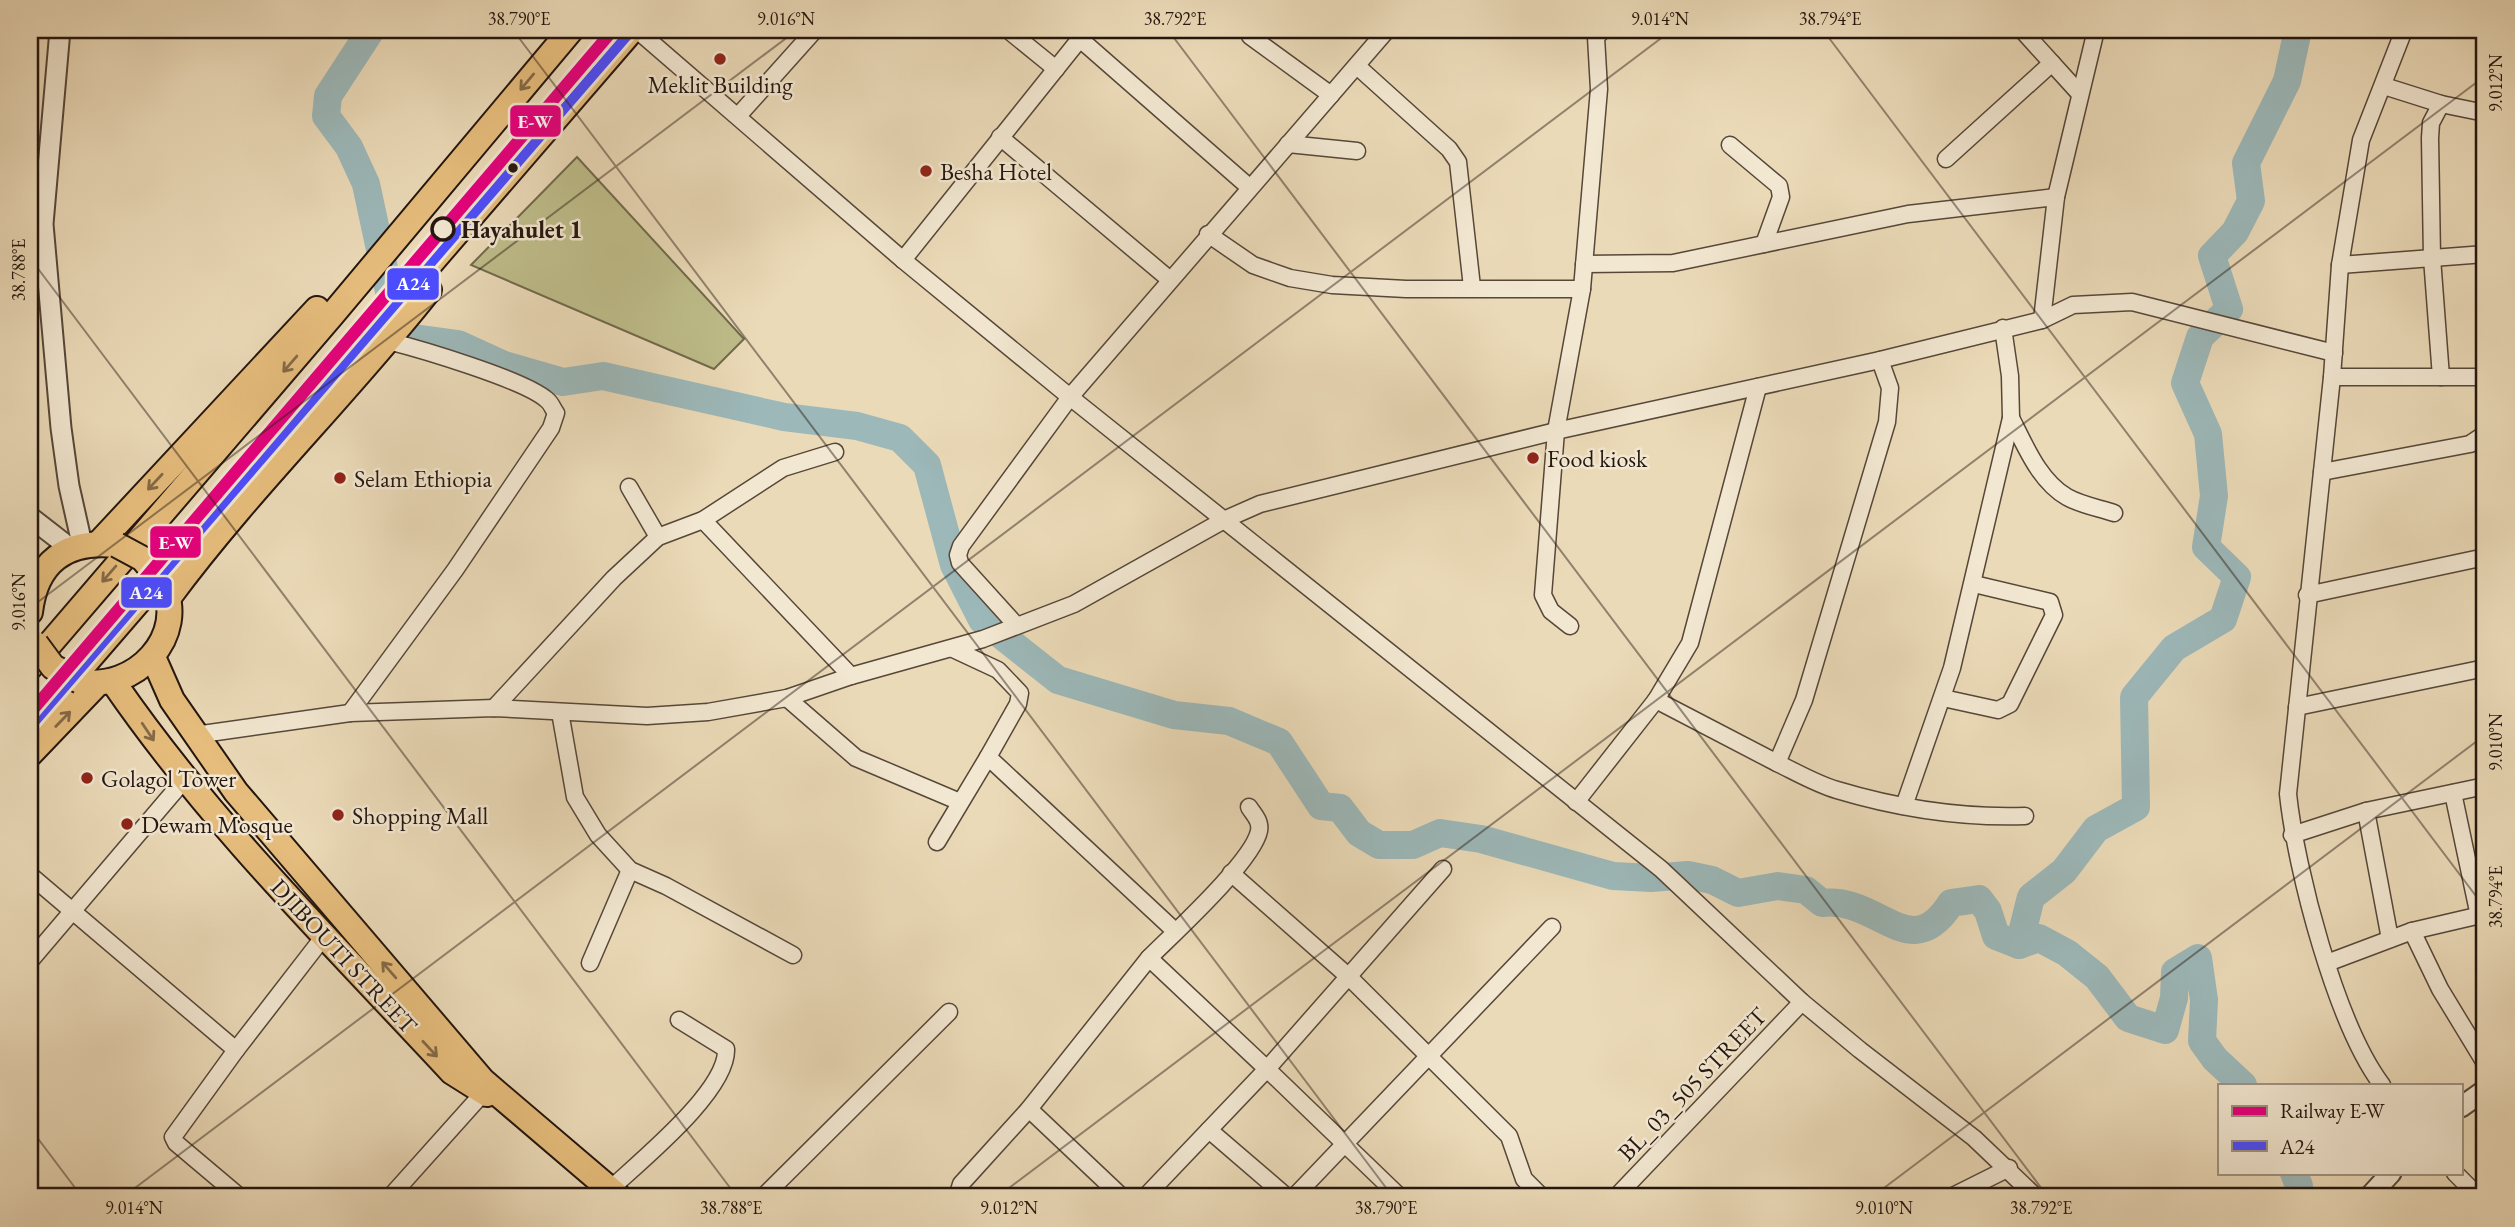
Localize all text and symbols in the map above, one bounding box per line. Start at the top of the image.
text: 38.790°E [488,7,550,30]
text: 9.016°N [757,7,816,30]
text: 38.792°E [1144,7,1206,30]
text: 9.014°N [1631,7,1690,30]
text: 38.794°E [1799,7,1861,30]
marker: Meklit Building [712,51,728,67]
text: 9.012°N [2484,53,2507,112]
place label: Meklit Building [647,69,793,100]
one-way arrow [519,72,535,90]
line badge: E-W [509,104,562,138]
text: E-W [517,109,553,134]
place label: Besha Hotel [940,156,1052,187]
unlabelled marker [506,161,520,175]
marker: Besha Hotel [918,163,934,179]
place label: Hayahulet 1 [461,214,582,246]
marker: Hayahulet 1 [431,217,455,241]
text: 38.788°E [7,239,30,301]
line badge: A24 [386,267,440,301]
text: A24 [395,271,431,296]
one-way arrow [282,355,298,373]
place label: Food kiosk [1547,443,1648,474]
marker: Food kiosk [1525,450,1541,466]
place label: Selam Ethiopia [354,463,492,494]
marker: Selam Ethiopia [332,470,348,486]
one-way arrow [147,473,164,490]
line badge: E-W [149,525,202,559]
text: E-W [158,530,194,555]
one-way arrow [101,564,117,582]
text: 9.016°N [7,572,30,631]
line badge: A24 [120,576,173,609]
text: A24 [128,580,164,605]
one-way arrow [55,711,72,728]
text: 9.010°N [2484,712,2507,771]
one-way arrow [141,722,155,741]
place label: Golagol Tower [101,763,236,794]
marker: Golagol Tower [79,770,95,786]
place label: Shopping Mall [352,800,489,831]
marker: Shopping Mall [330,807,346,823]
place label: Dewam Mosque [141,809,293,840]
marker: Dewam Mosque [119,816,135,832]
text: 38.794°E [2484,866,2507,928]
street label: DJIBOUTI STREET [264,872,425,1041]
one-way arrow [381,961,397,979]
street label: BL_03_505 STREET [1611,1000,1774,1167]
one-way arrow [422,1040,439,1057]
legend [2218,1084,2462,1174]
text: Railway E-W [2280,1097,2385,1124]
text: A24 [2279,1133,2316,1160]
text: 9.014°N [105,1196,164,1219]
text: 38.788°E [700,1196,762,1219]
text: 9.012°N [980,1196,1039,1219]
text: 38.790°E [1355,1196,1417,1219]
text: 9.010°N [1855,1196,1914,1219]
text: 38.792°E [2010,1196,2072,1219]

